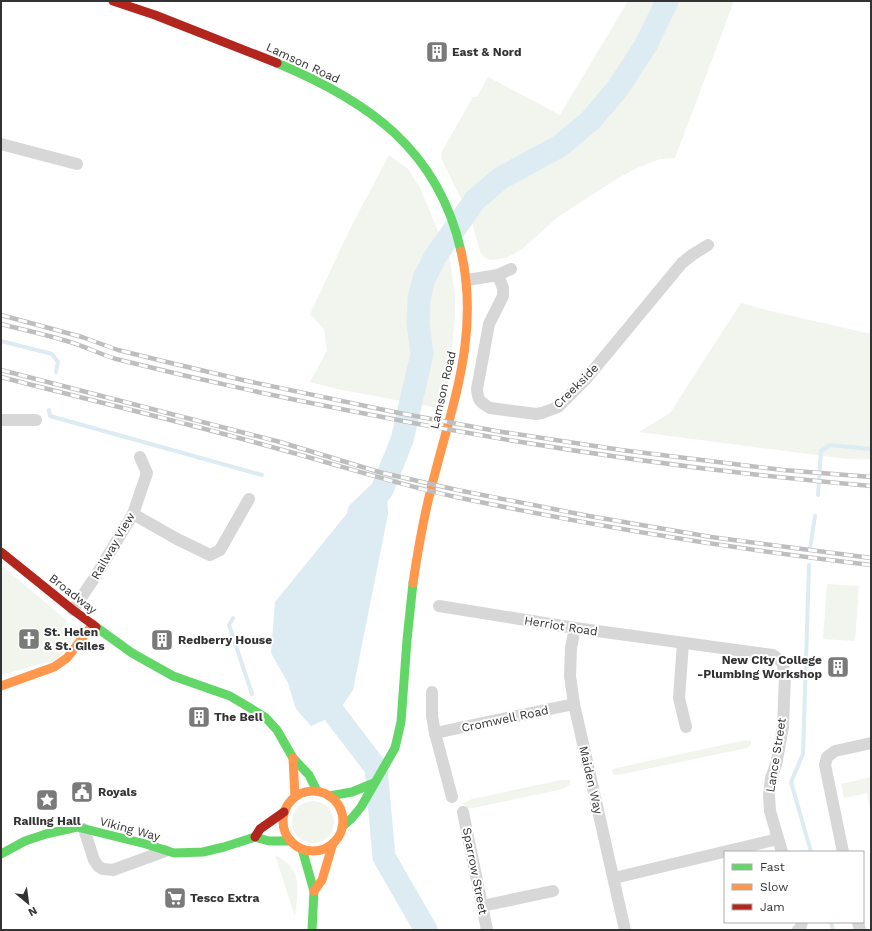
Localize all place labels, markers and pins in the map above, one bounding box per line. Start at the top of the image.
building icon: East & Nord [424,39,450,65]
place label: East & Nord [452,45,521,59]
place label: St. Helen & St. Giles [44,625,105,653]
church icon: St. Helen & St. Giles [16,626,42,652]
building icon: Redberry House [149,627,175,653]
place label: Redberry House [178,633,272,647]
place label: New City College -Plumbing Workshop [697,653,822,681]
building icon: New City College -Plumbing Workshop [825,654,851,680]
building icon: The Bell [186,704,212,730]
place label: The Bell [214,710,263,724]
public building icon: Royals [69,779,95,805]
place label: Royals [98,785,138,799]
place icon: Railing Hall [34,787,60,813]
place label: Railing Hall [13,814,81,828]
supermarket icon: Tesco Extra [162,885,188,911]
place label: Tesco Extra [190,891,259,905]

